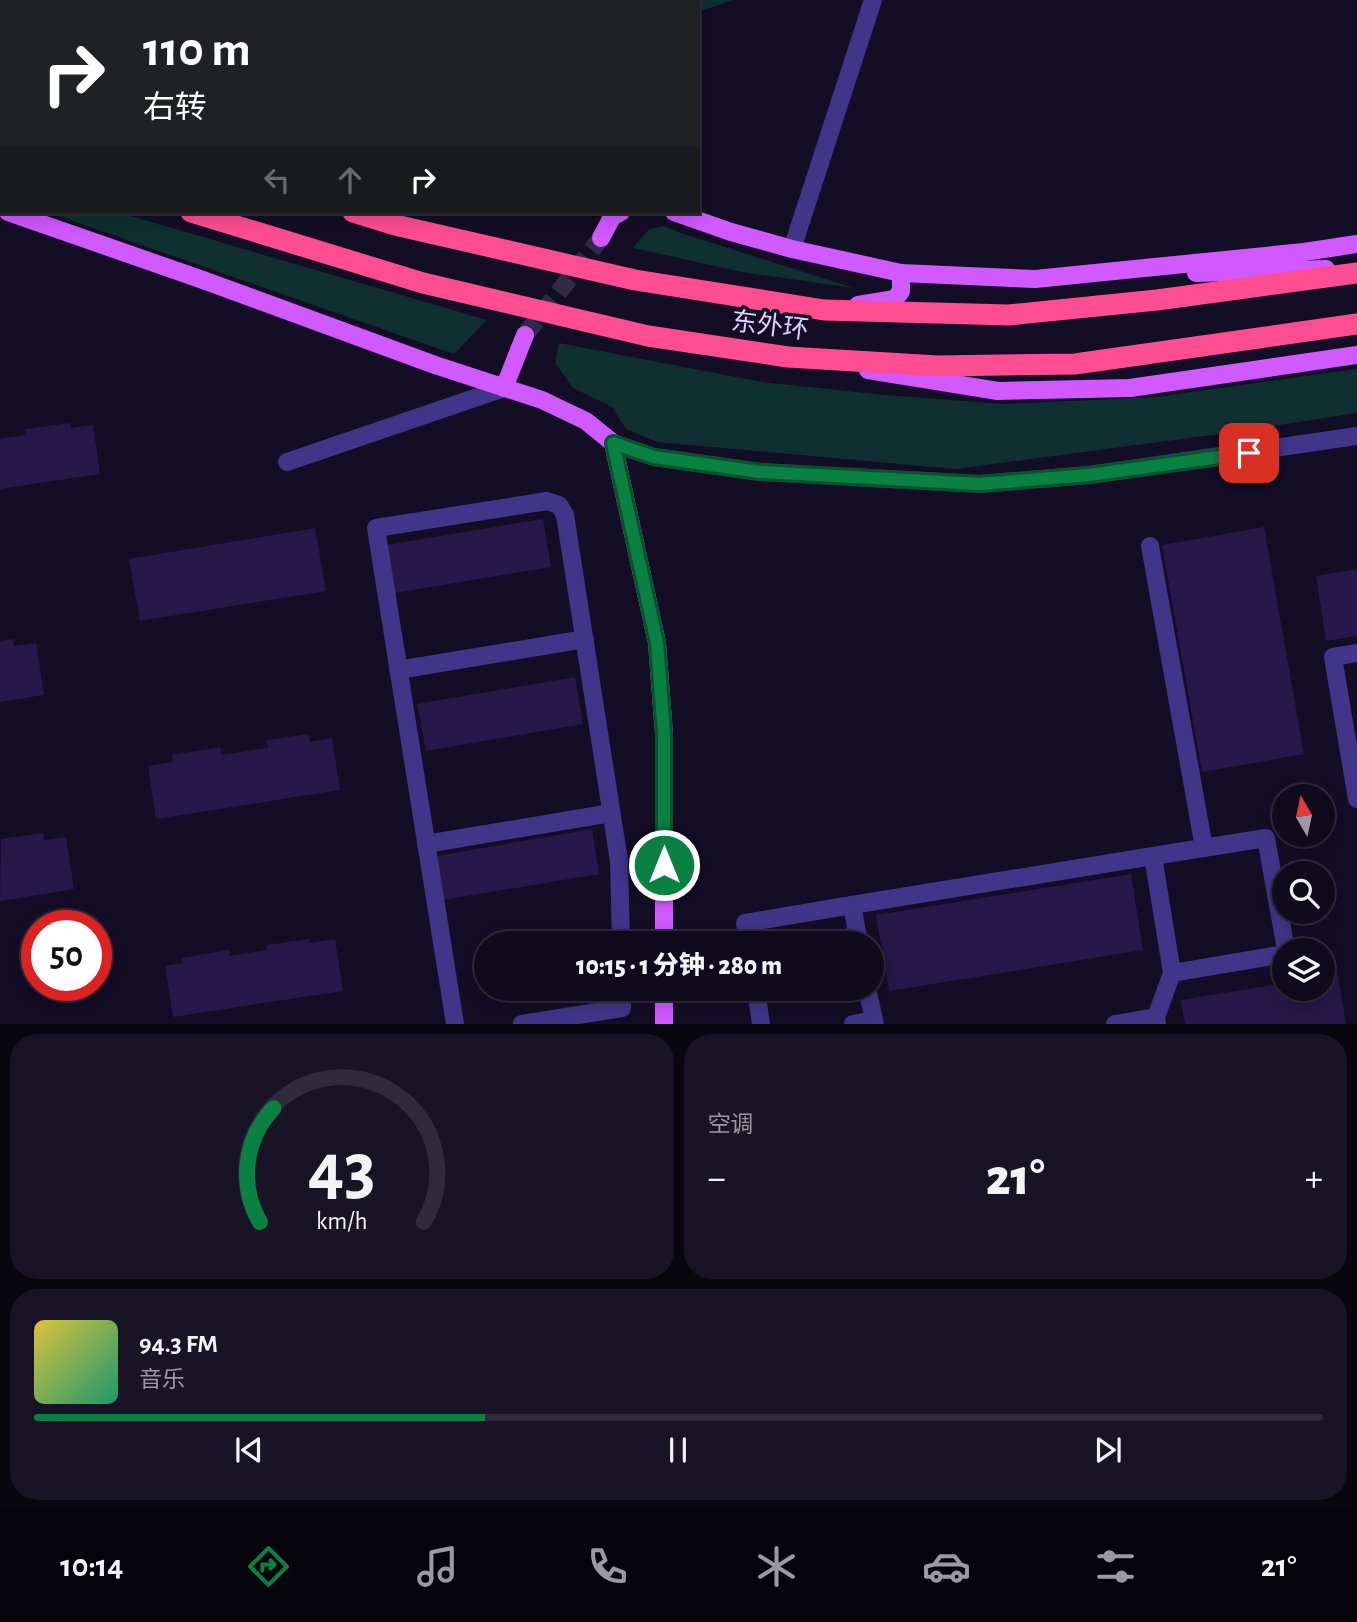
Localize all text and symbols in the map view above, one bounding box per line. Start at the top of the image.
text: 110 m [143,26,251,75]
icon: right [28,28,119,119]
text: 右转 [143,92,207,124]
icon: left [258,161,296,199]
icon: ahead [331,161,369,199]
icon: right [404,161,442,199]
street label: 东外环 [730,307,810,344]
pin [1219,423,1279,483]
icon: arrive [1230,434,1268,472]
north arrow [1272,784,1335,847]
map controls [1272,784,1335,1001]
position arrow [627,828,701,902]
button: search [1272,861,1335,924]
speed limit sign: 50 [21,910,112,1001]
button: layers [1272,938,1335,1001]
text: 10:15 · 1 分钟 · 280 m [576,953,782,979]
text: 空调 [708,1114,754,1137]
text: 43 [308,1135,376,1208]
text: 21° [986,1152,1045,1204]
text: − [708,1160,726,1198]
text: + [1305,1160,1323,1198]
text: km/h [316,1209,368,1234]
text: 94.3 FM [139,1331,218,1357]
text: 音乐 [139,1369,185,1392]
icon: previous [230,1431,268,1469]
icon: pause [659,1431,697,1469]
icon: next [1089,1431,1127,1469]
icon: directions [244,1542,293,1591]
icon: music [413,1542,462,1591]
icon: phone [583,1542,632,1591]
icon: climate [752,1542,801,1591]
icon: car [922,1542,971,1591]
icon: filters [1091,1542,1140,1591]
text: 10:14 [60,1550,123,1582]
text: 21° [1261,1550,1297,1582]

